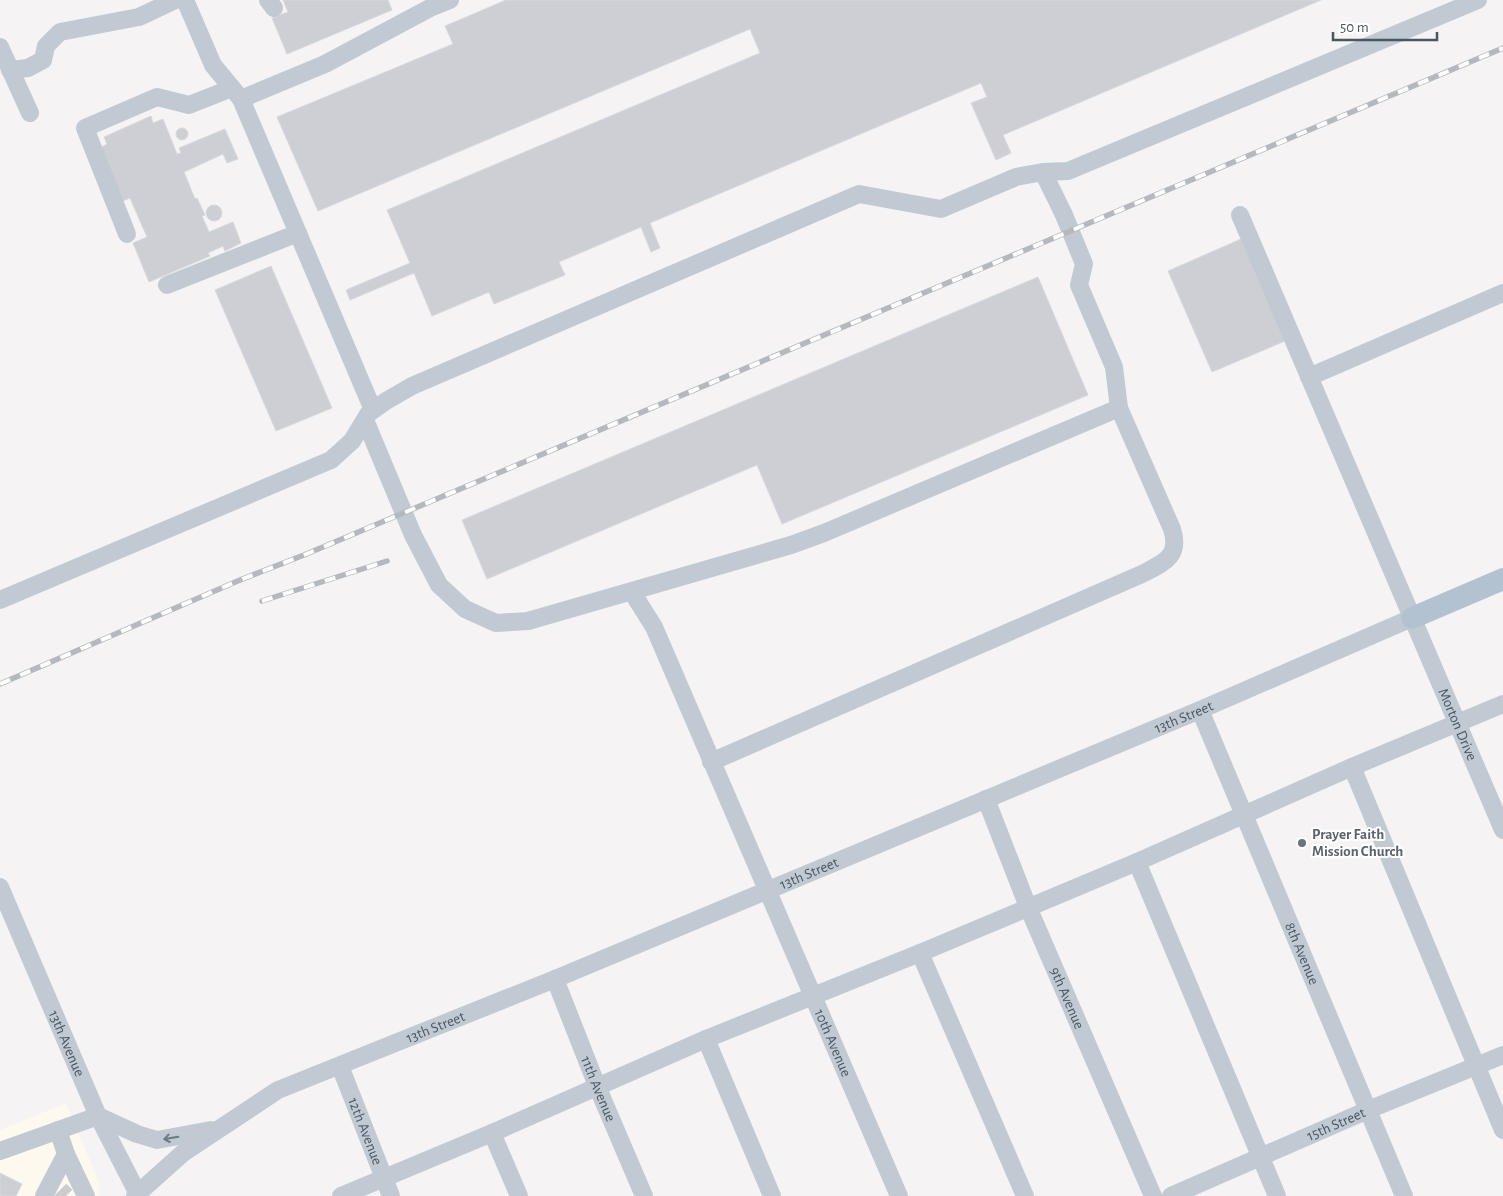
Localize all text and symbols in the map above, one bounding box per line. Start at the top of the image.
scale bar [1333,10,1437,42]
text: 50 m [1340,20,1369,35]
street label: Morton Drive [1436,686,1480,763]
street label: 13th Street [1152,698,1215,736]
place label: Prayer Faith Mission Church [1312,827,1403,859]
marker: Prayer Faith Mission Church [1296,837,1308,849]
street label: 13th Street [778,854,841,892]
street label: 8th Avenue [1282,920,1322,987]
street label: 9th Avenue [1047,965,1087,1031]
street label: 10th Avenue [812,1007,854,1079]
street label: 13th Avenue [46,1008,88,1079]
street label: 13th Street [404,1008,467,1045]
street label: 11th Avenue [578,1054,619,1124]
street label: 12th Avenue [346,1095,386,1167]
street label: 15th Street [1305,1105,1368,1143]
one-way arrow [164,1133,180,1143]

